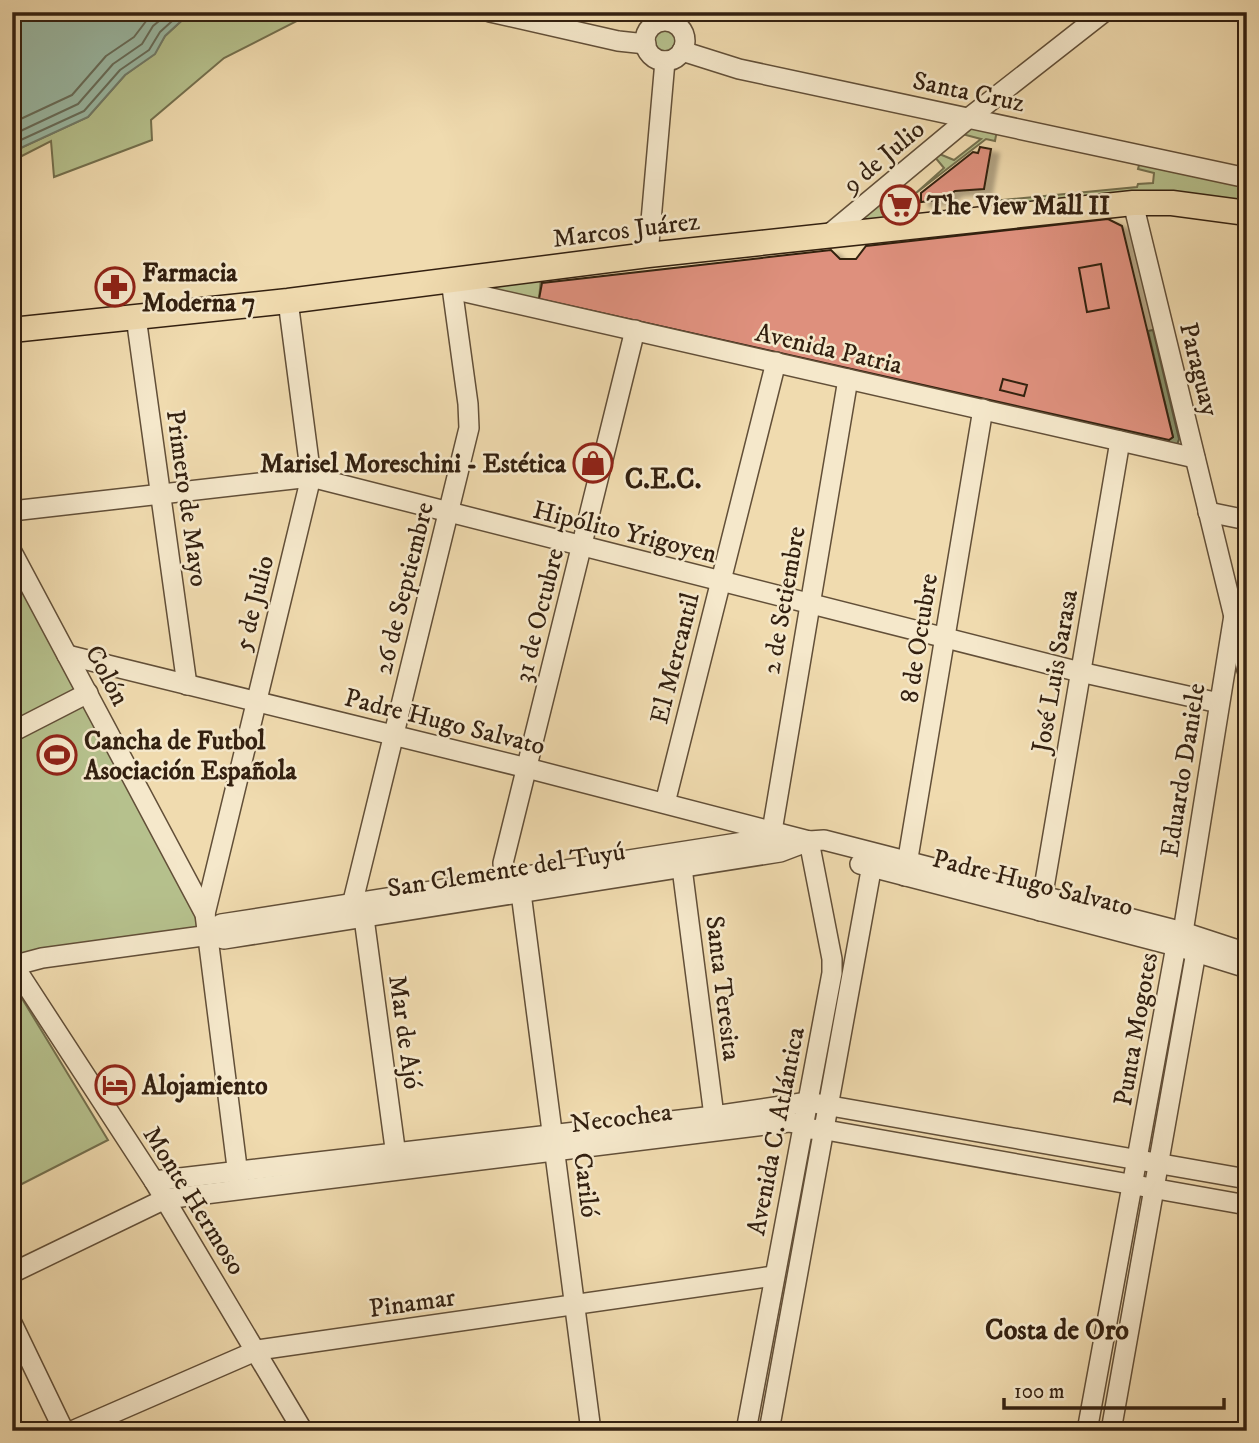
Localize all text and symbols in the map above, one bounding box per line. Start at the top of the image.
street label: Santa Cruz [910,65,1028,120]
street label: 9 de Julio [835,113,932,202]
supermarket icon: The View Mall II [879,184,921,226]
place label: The View Mall II [926,190,1110,223]
street label: Marcos Juárez [551,205,701,256]
place label: Farmacia Moderna 7 [142,257,255,320]
pharmacy icon: Farmacia Moderna 7 [94,266,136,308]
street label: Avenida Patria [752,317,905,382]
street label: Paraguay [1171,319,1226,420]
street label: Primero de Mayo [158,408,215,589]
shop icon: Marisel Moreschini - Estética [572,442,614,484]
place label: Marisel Moreschini - Estética [260,448,567,481]
district label: C.E.C. [625,462,701,497]
street label: Hipólito Yrigoyen [529,494,720,571]
street label: 26 de Septiembre [367,499,442,678]
street label: 2 de Setiembre [755,524,814,677]
street label: 31 de Octubre [507,545,572,686]
street label: 5 de Julio [227,552,282,655]
street label: 8 de Octubre [893,571,946,705]
street label: José Luis Sarasa [1025,587,1086,757]
street label: El Mercantil [643,589,708,727]
street label: Colón [77,640,136,712]
street label: Eduardo Daniele [1153,681,1214,860]
street label: Padre Hugo Salvato [341,682,548,763]
place label: Cancha de Futbol Asociación Española [83,725,298,788]
sports icon: Cancha de Futbol Asociación Española [36,734,78,776]
street label: San Clemente del Tuyú [385,835,627,906]
street label: Padre Hugo Salvato [929,843,1136,924]
street label: Santa Teresita [697,914,748,1063]
street label: Punta Mogotes [1107,950,1166,1109]
street label: Mar de Ajó [380,973,429,1091]
street label: Avenida C. Atlántica [740,1024,813,1238]
hotel icon: Alojamiento [94,1064,136,1106]
place label: Alojamiento [141,1070,268,1103]
street label: Necochea [569,1096,674,1141]
street label: Monte Hermoso [135,1120,253,1281]
street label: Cariló [565,1151,606,1219]
street label: Pinamar [367,1281,458,1326]
district label: Costa de Oro [985,1313,1129,1348]
scale bar [1004,1366,1224,1410]
text: 100 m [1014,1379,1065,1405]

